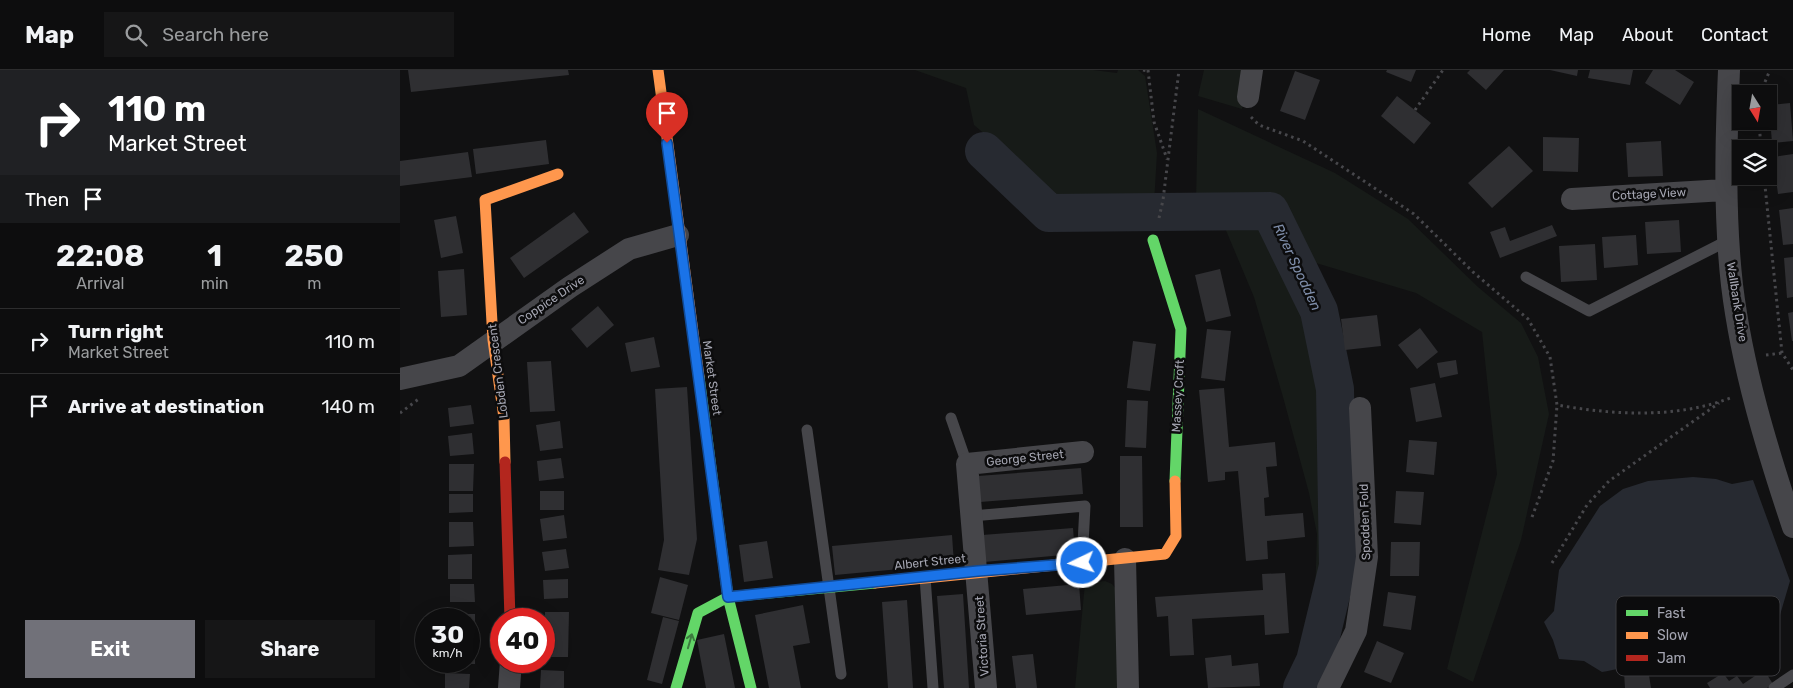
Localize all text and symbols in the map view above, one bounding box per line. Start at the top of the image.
search box [104,12,454,57]
text: Map [25,21,74,49]
icon: search [122,21,150,49]
text: Search here [162,23,269,46]
text: Home [1482,24,1531,46]
text: Map [1559,24,1594,46]
text: About [1622,24,1673,46]
text: Contact [1701,24,1768,46]
north arrow [1732,85,1778,130]
map controls [1732,85,1777,185]
text: 110 m [108,88,206,130]
icon: right [25,90,90,155]
pin [646,92,688,143]
icon: arrive [653,99,681,127]
text: Market Street [108,130,247,157]
button: layers [1732,140,1777,185]
icon: arrive [79,185,107,213]
street label: Cottage View [1612,185,1687,203]
text: Then [25,188,69,211]
water label: River Spodden [1269,221,1325,313]
text: 22:08 [56,238,145,274]
text: 1 [207,238,222,274]
text: 250 [285,238,344,274]
street label: Wallbank Drive [1724,261,1750,343]
street label: Coppice Drive [515,272,587,327]
text: Arrival [76,274,124,293]
text: min [201,274,229,293]
text: m [307,274,321,293]
text: Turn right [68,320,163,343]
street label: Lobden Crescent [485,323,511,419]
icon: right [25,327,53,355]
text: 110 m [325,330,375,353]
street label: Market Street [700,340,724,417]
text: Market Street [68,343,169,362]
street label: Massey Croft [1169,359,1187,433]
icon: arrive [25,392,53,420]
text: Arrive at destination [68,395,264,418]
text: 140 m [321,395,375,418]
street label: George Street [986,447,1065,469]
street label: Spodden Fold [1357,484,1373,560]
position arrow [1055,536,1107,588]
street label: Albert Street [894,551,967,573]
street label: Victoria Street [972,595,992,677]
legend [1616,596,1780,676]
text: Fast [1657,605,1686,622]
speed limit sign: 40 [490,608,555,673]
button: Exit [25,620,195,678]
button: Share [205,620,375,678]
text: 30 [431,620,464,649]
text: Slow [1657,627,1688,644]
one-way arrow [686,634,695,650]
text: km/h [433,646,462,660]
text: Jam [1657,650,1686,667]

